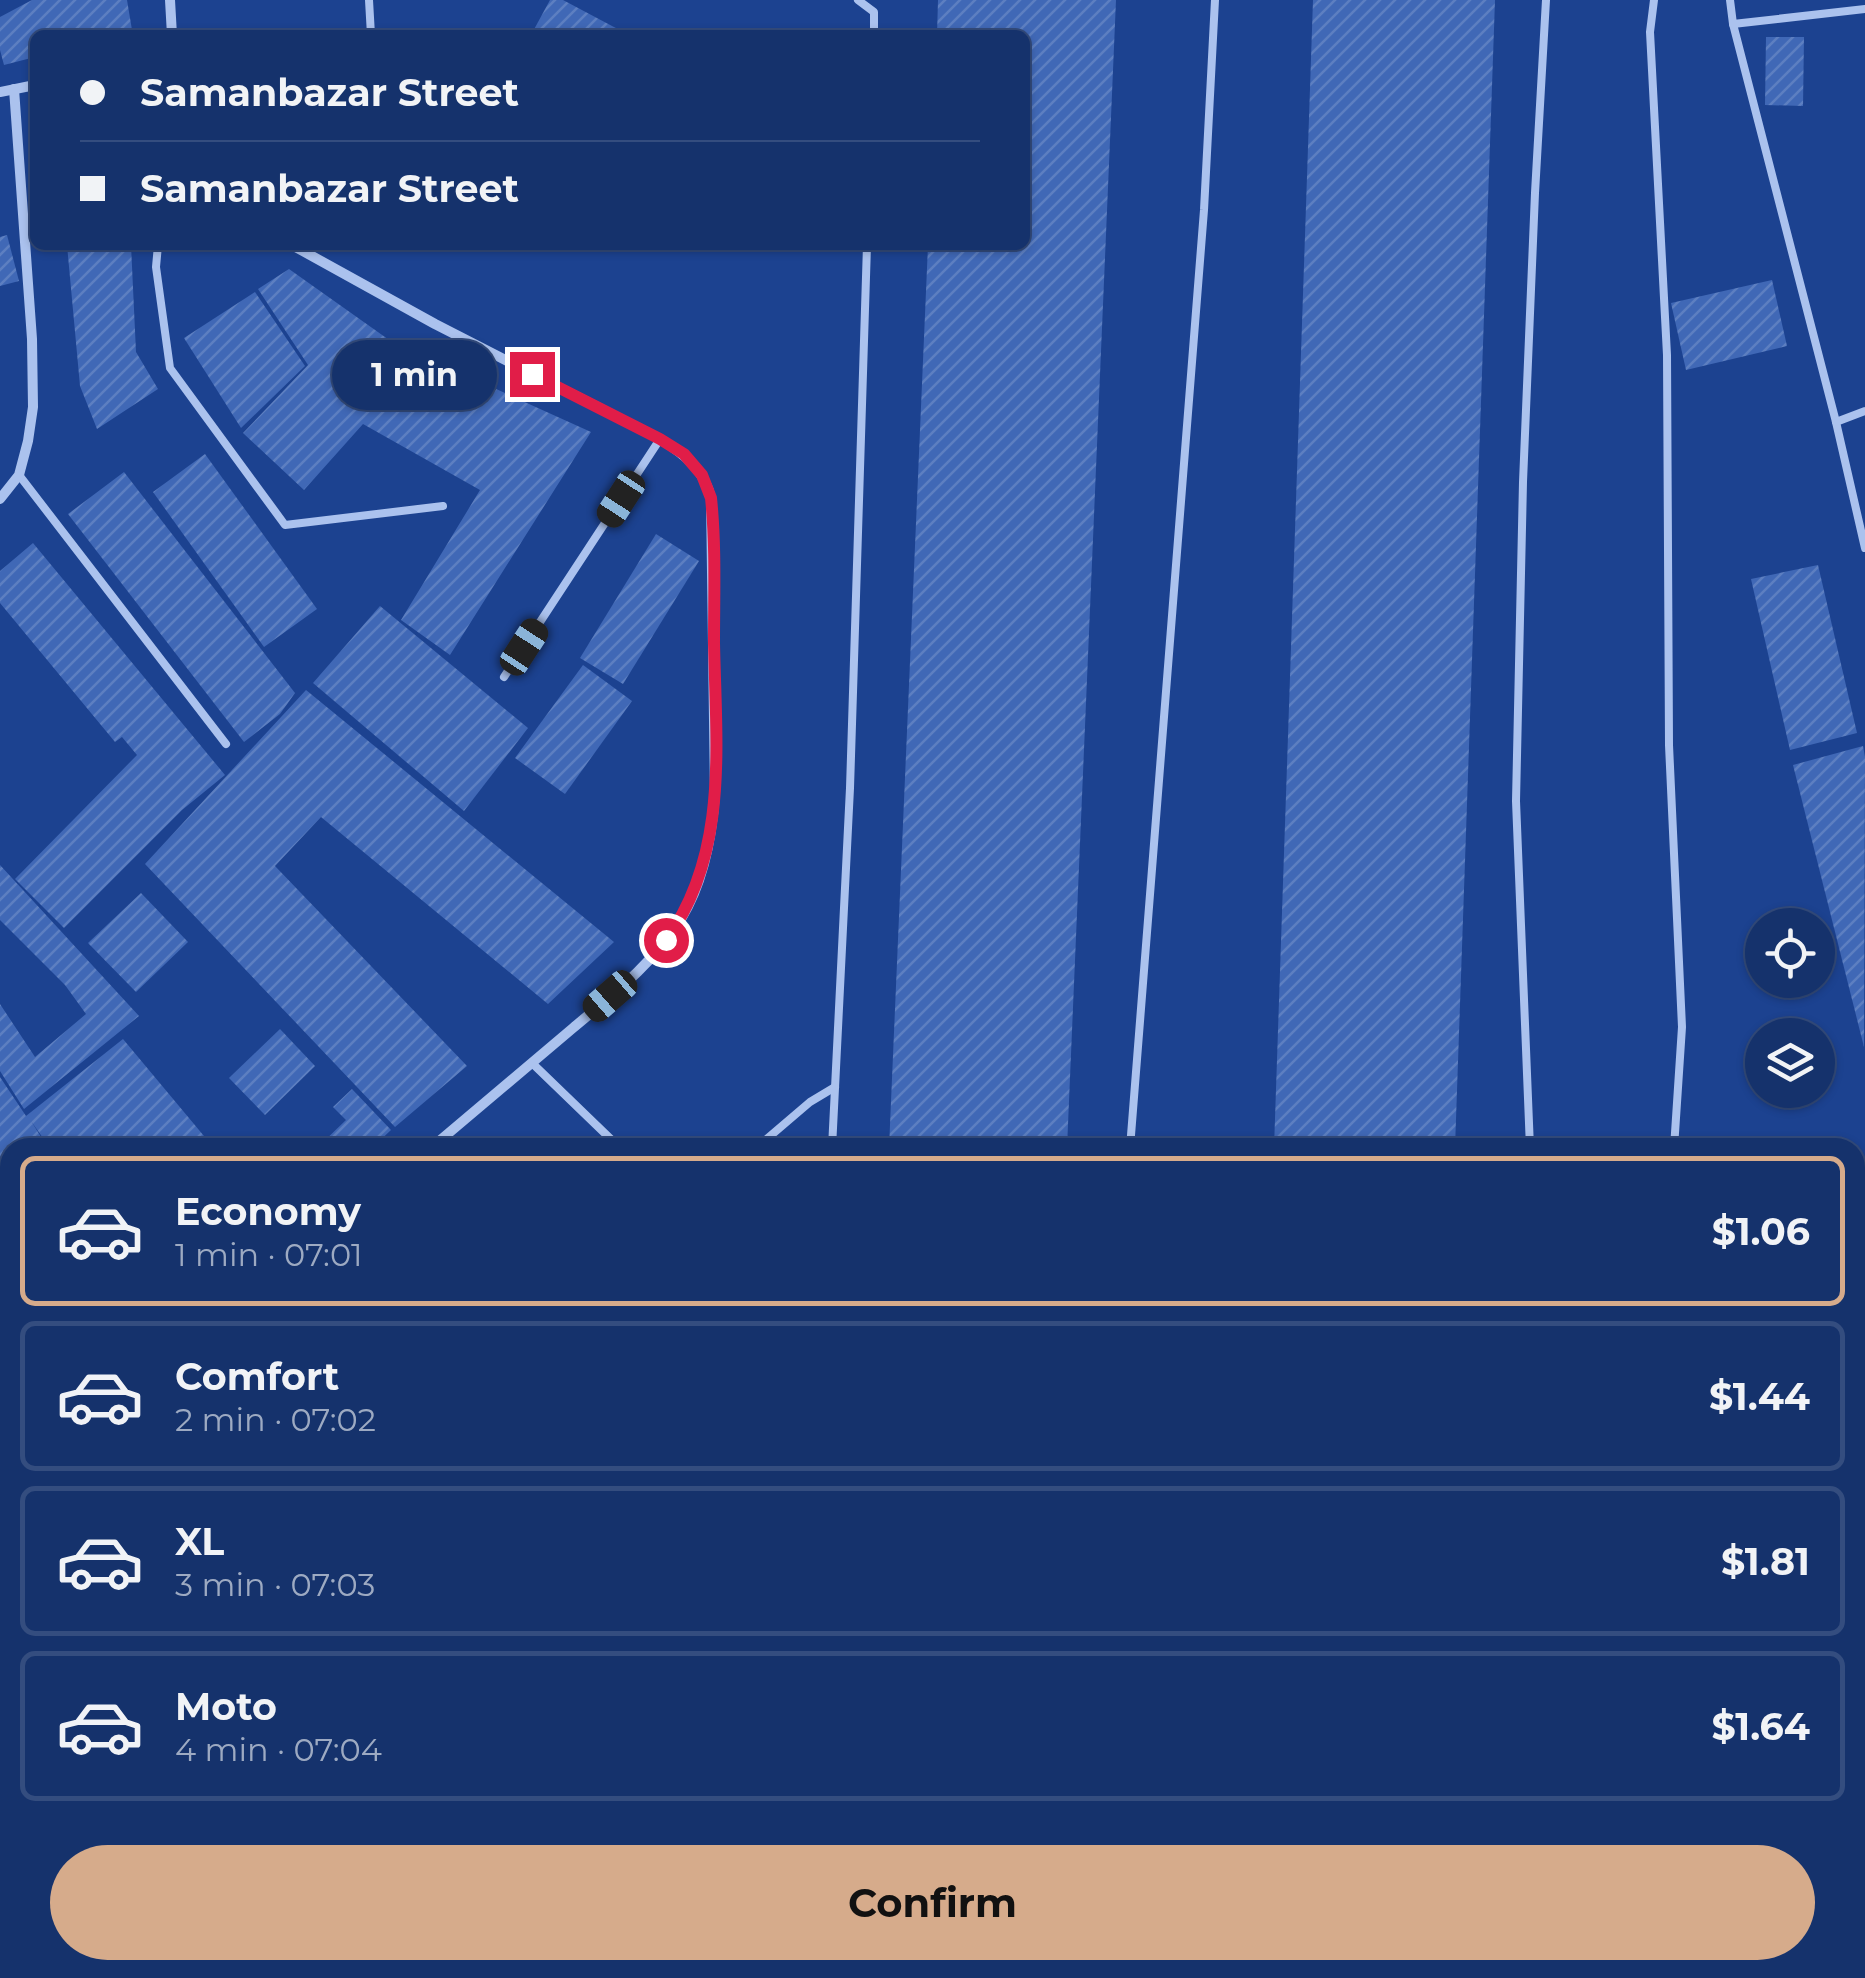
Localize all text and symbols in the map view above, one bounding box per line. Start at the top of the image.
text: Samanbazar Street [140,69,519,116]
text: Samanbazar Street [140,165,519,212]
callout: 1 min [332,339,497,409]
route end [510,352,555,397]
text: 1 min [371,355,458,394]
car [592,466,650,532]
car [495,614,553,680]
map controls [1745,908,1835,1108]
button: locate [1745,908,1835,998]
route start [644,918,689,963]
car [578,965,642,1027]
button: layers [1745,1018,1835,1108]
icon: car [55,1186,145,1276]
text: Economy [175,1188,361,1235]
text: $1.06 [1712,1208,1810,1255]
text: 1 min · 07:01 [175,1235,363,1274]
icon: car [55,1351,145,1441]
text: Comfort [175,1353,339,1400]
text: $1.44 [1709,1373,1810,1420]
text: 2 min · 07:02 [175,1400,376,1439]
icon: car [55,1516,145,1606]
text: XL [175,1518,224,1565]
text: $1.81 [1721,1538,1810,1585]
text: 3 min · 07:03 [175,1565,375,1604]
icon: car [55,1681,145,1771]
text: Moto [175,1683,277,1730]
text: $1.64 [1711,1703,1810,1750]
text: 4 min · 07:04 [175,1730,382,1769]
button: Confirm [50,1845,1815,1960]

